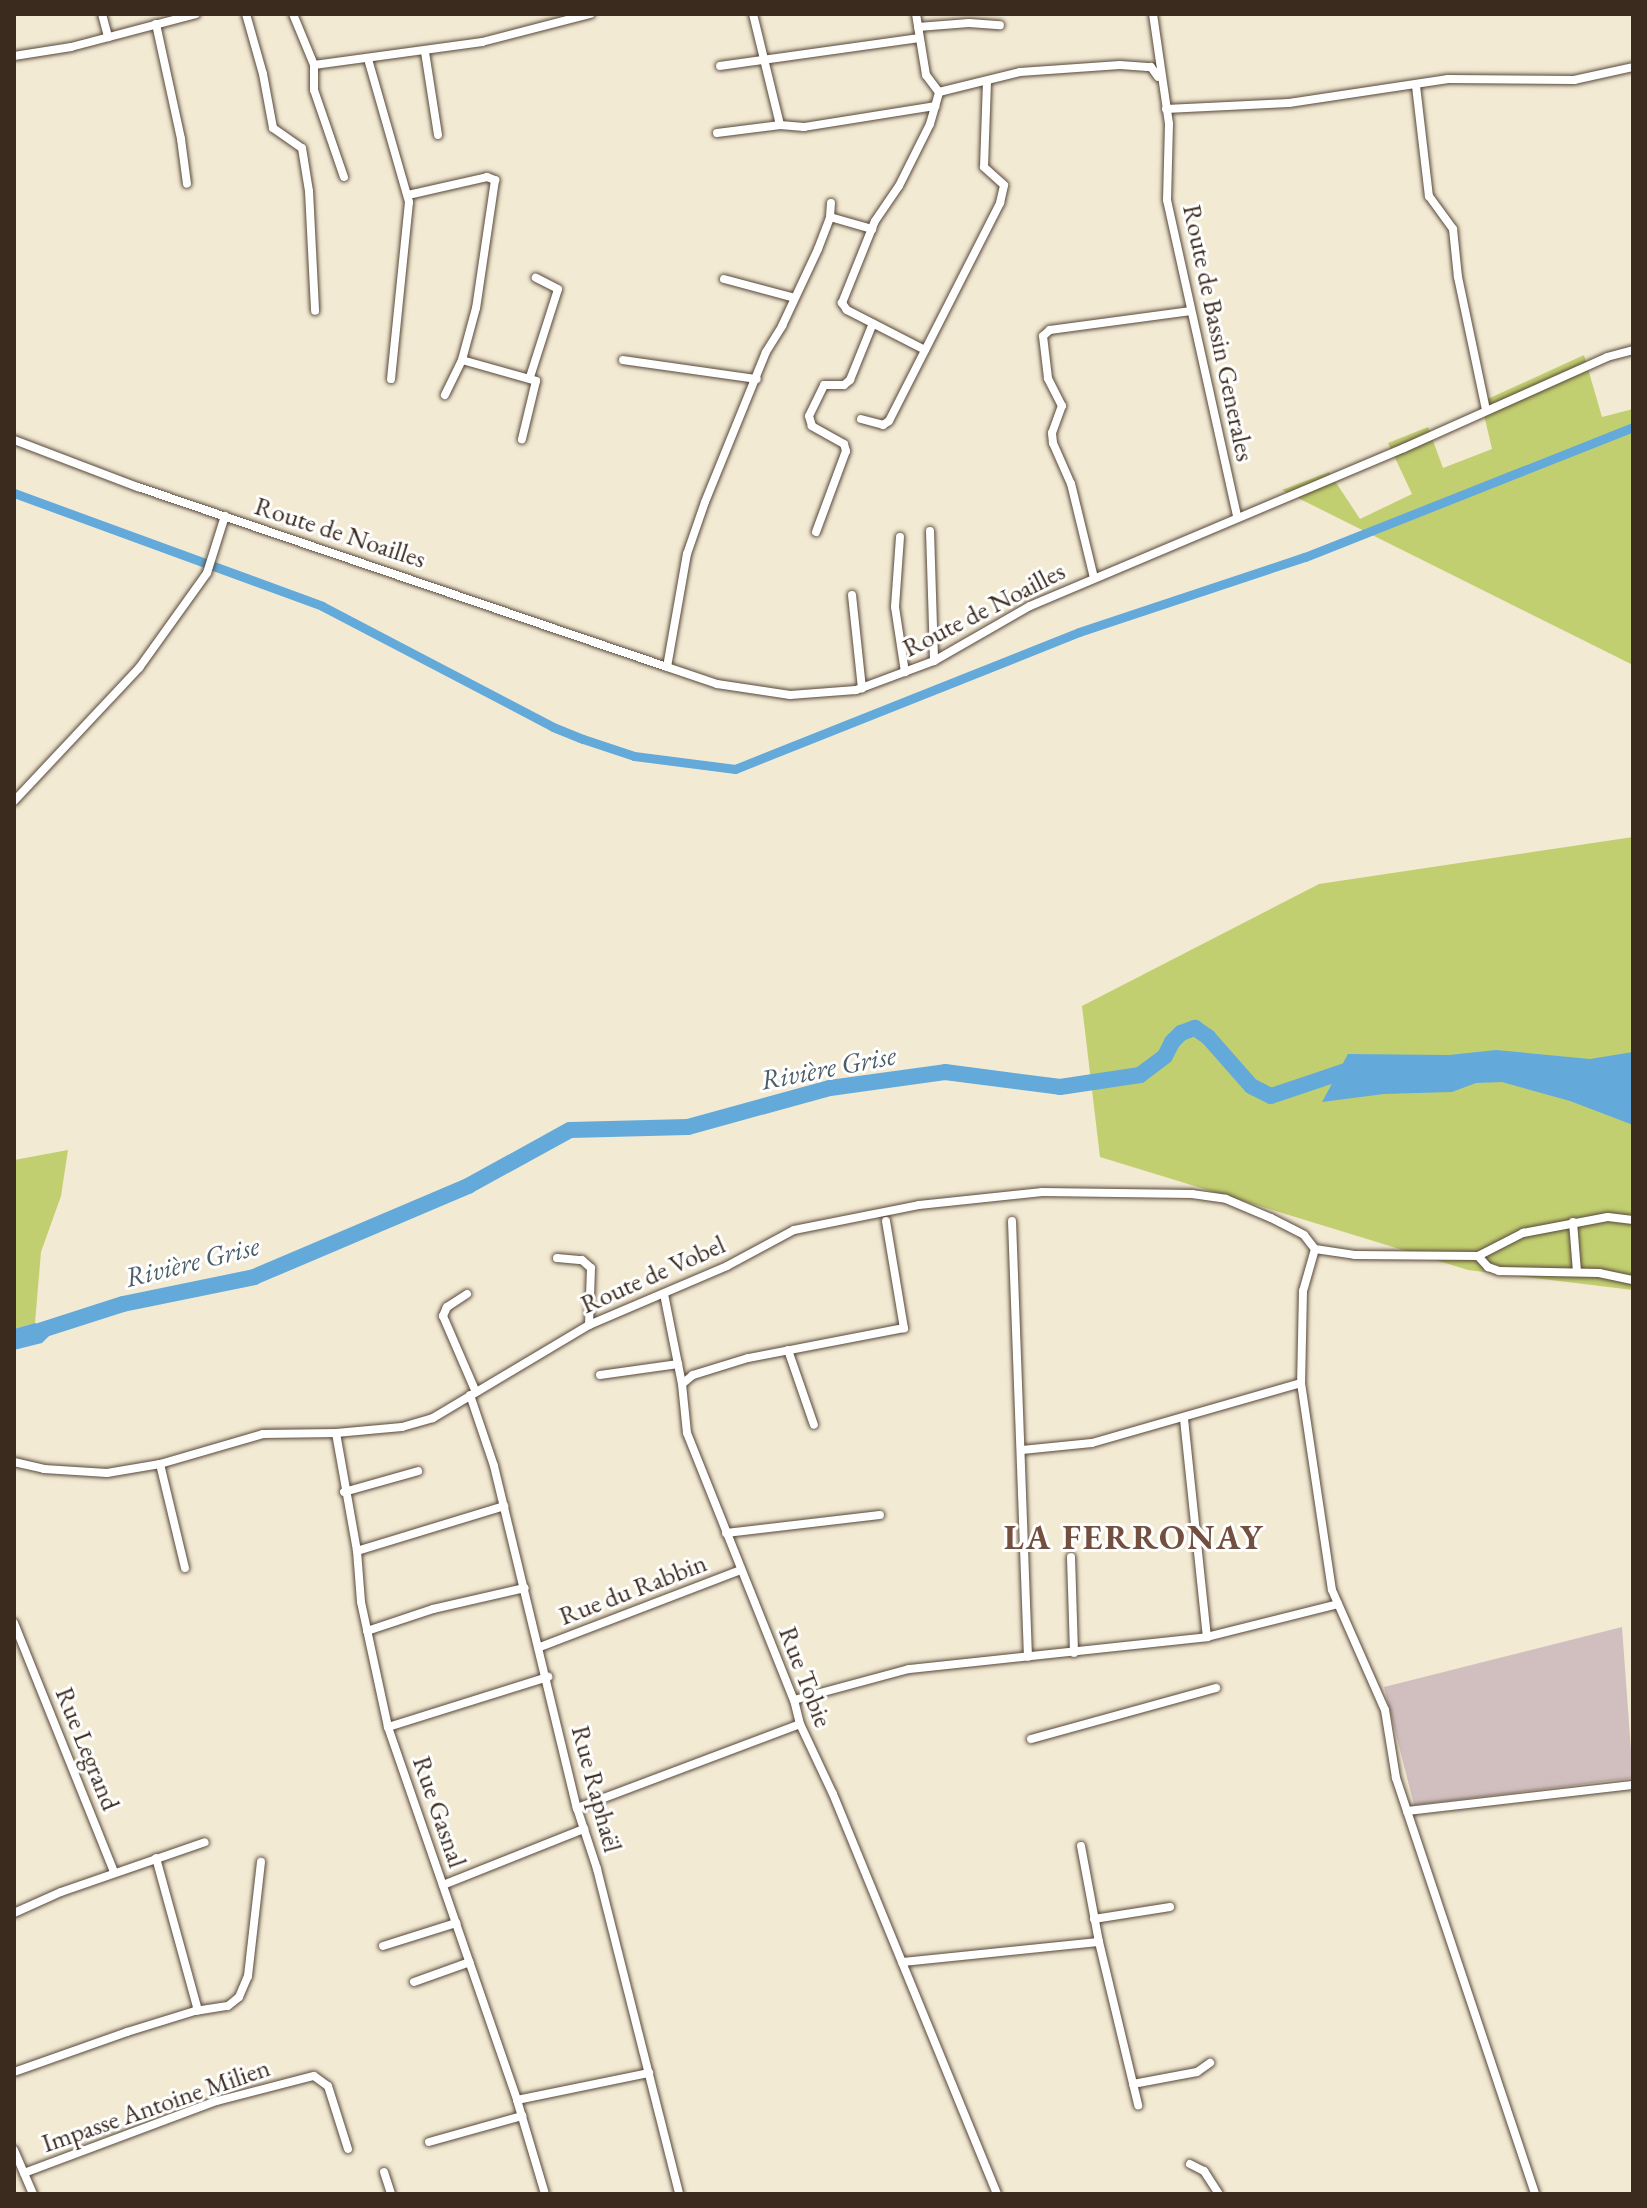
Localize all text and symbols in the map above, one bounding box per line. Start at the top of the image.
street label: Route de Bassin Generales [1176,202,1260,464]
street label: Route de Noailles [251,491,429,575]
street label: Route de Noailles [898,556,1070,664]
water label: Rivière Grise [757,1037,899,1097]
water label: Rivière Grise [121,1228,263,1294]
street label: Route de Vobel [576,1229,730,1321]
district label: LA FERRONAY [1004,1518,1264,1558]
street label: Rue du Rabbin [555,1548,711,1632]
street label: Rue Tobie [772,1622,838,1732]
street label: Rue Legrand [48,1683,126,1815]
street label: Rue Raphaël [564,1722,628,1856]
street label: Rue Gasnal [405,1752,473,1872]
street label: Impasse Antoine Milien [38,2052,274,2160]

